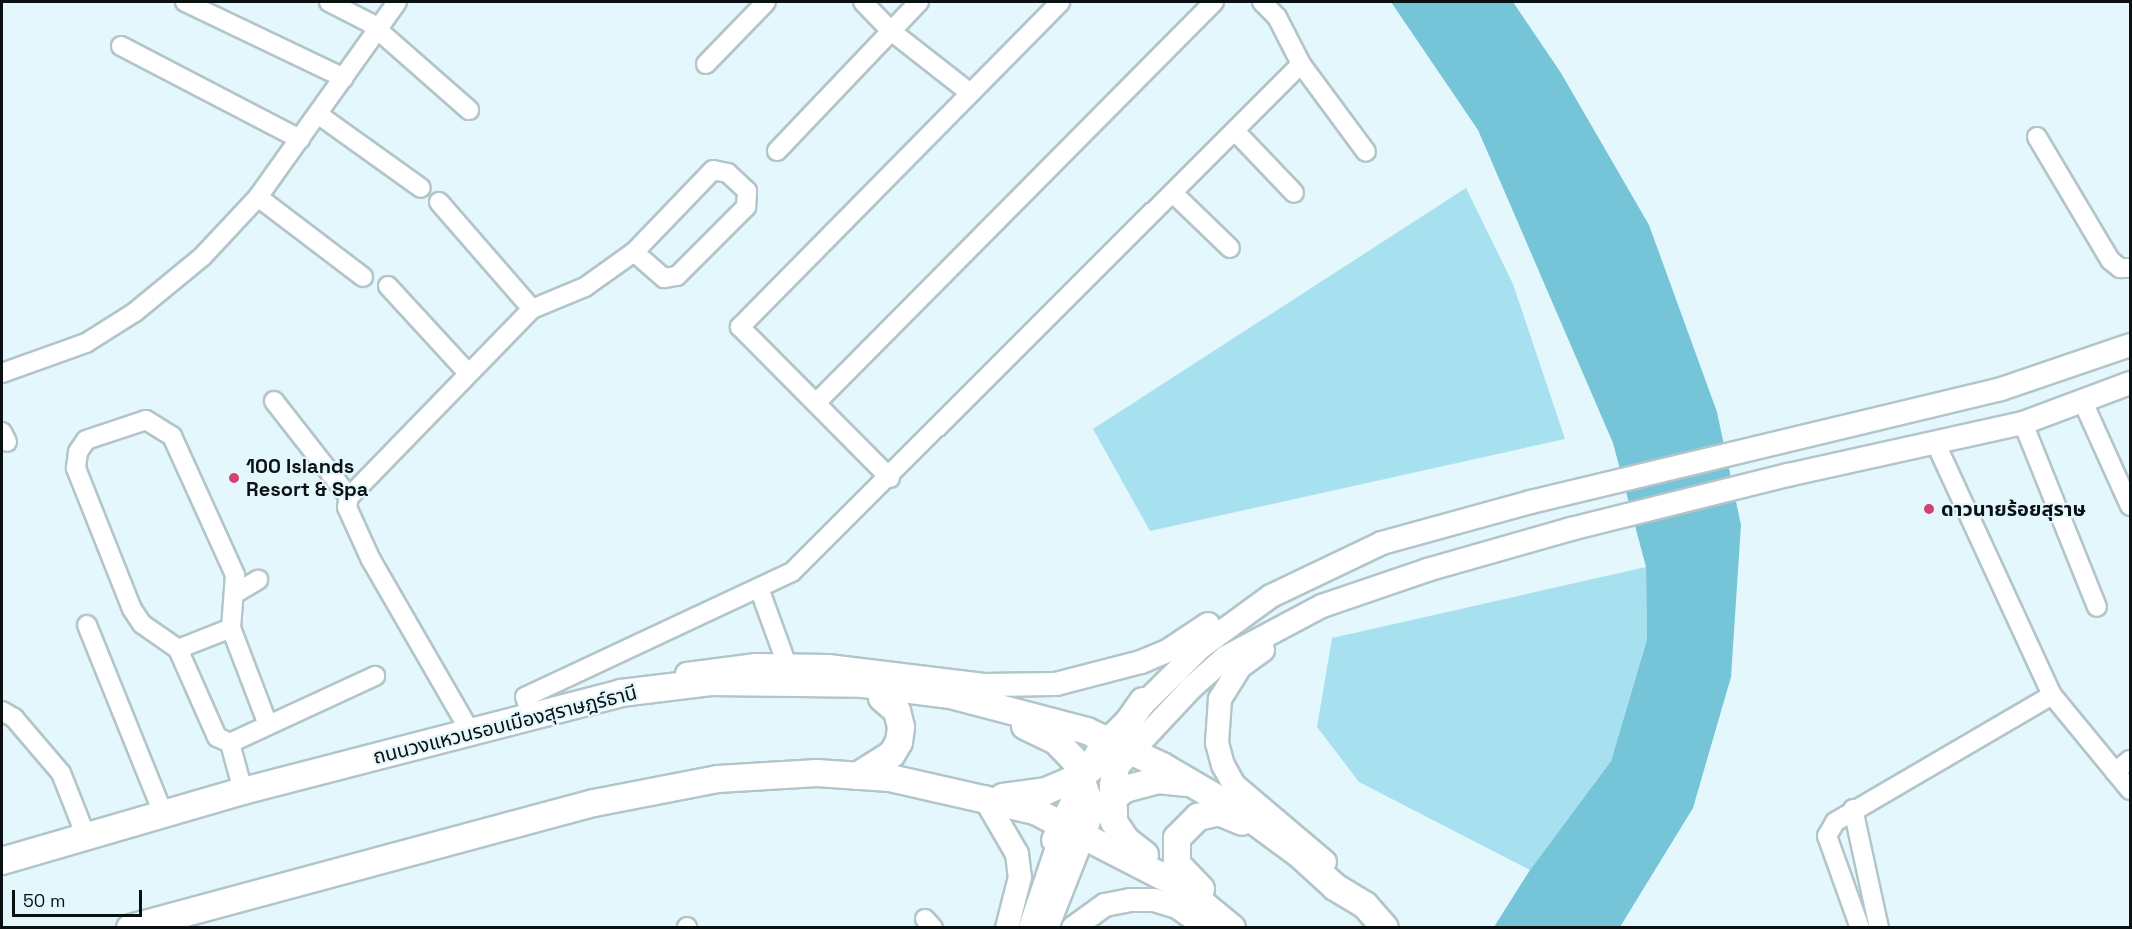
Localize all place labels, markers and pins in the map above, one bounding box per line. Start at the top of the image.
place label: 100 Islands Resort & Spa [246,454,368,501]
marker: 100 Islands Resort & Spa [227,471,241,485]
place label: ดาวนายร้อยสุราษ [1941,497,2086,521]
marker: ดาวนายร้อยสุราษ [1922,502,1936,516]

